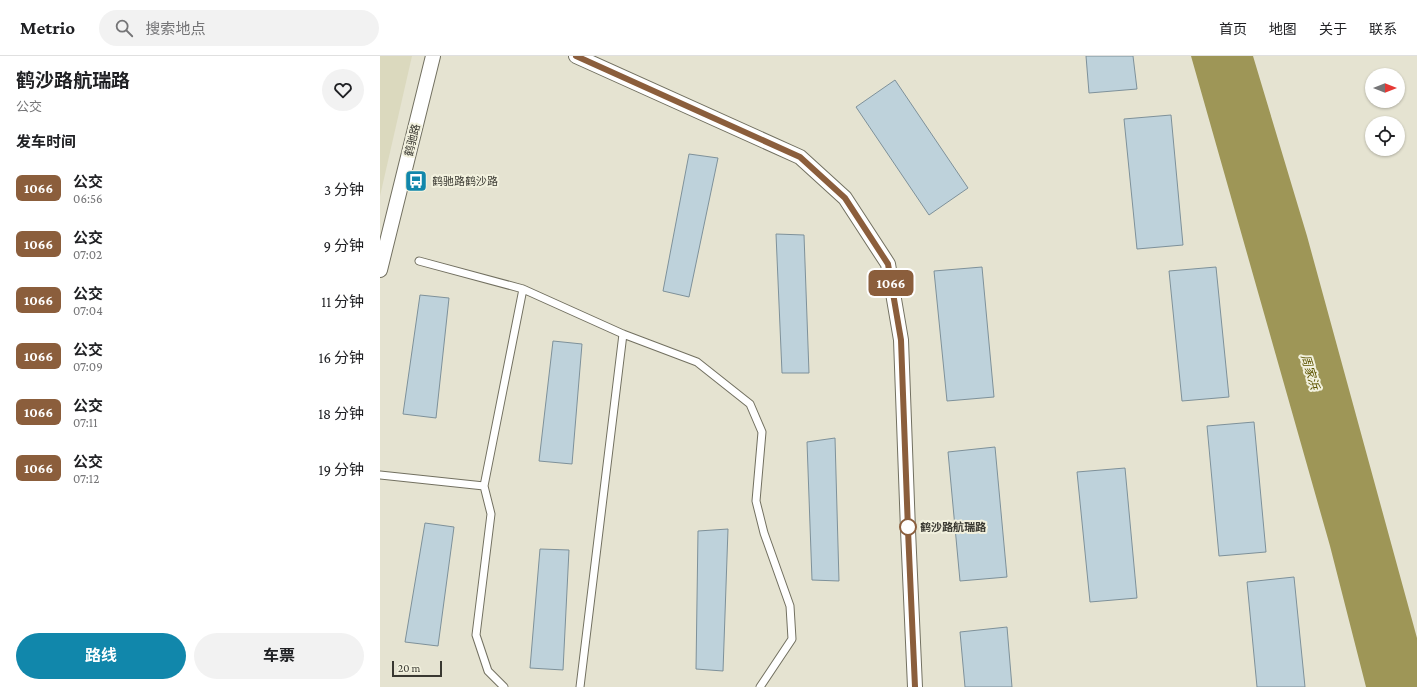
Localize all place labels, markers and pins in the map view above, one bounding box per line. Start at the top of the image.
bus stop icon: 鹤驰路鹤沙路 [403,168,429,194]
place label: 鹤驰路鹤沙路 [432,175,498,187]
marker: 鹤沙路航瑞路 [899,518,917,536]
place label: 鹤沙路航瑞路 [920,521,987,533]

